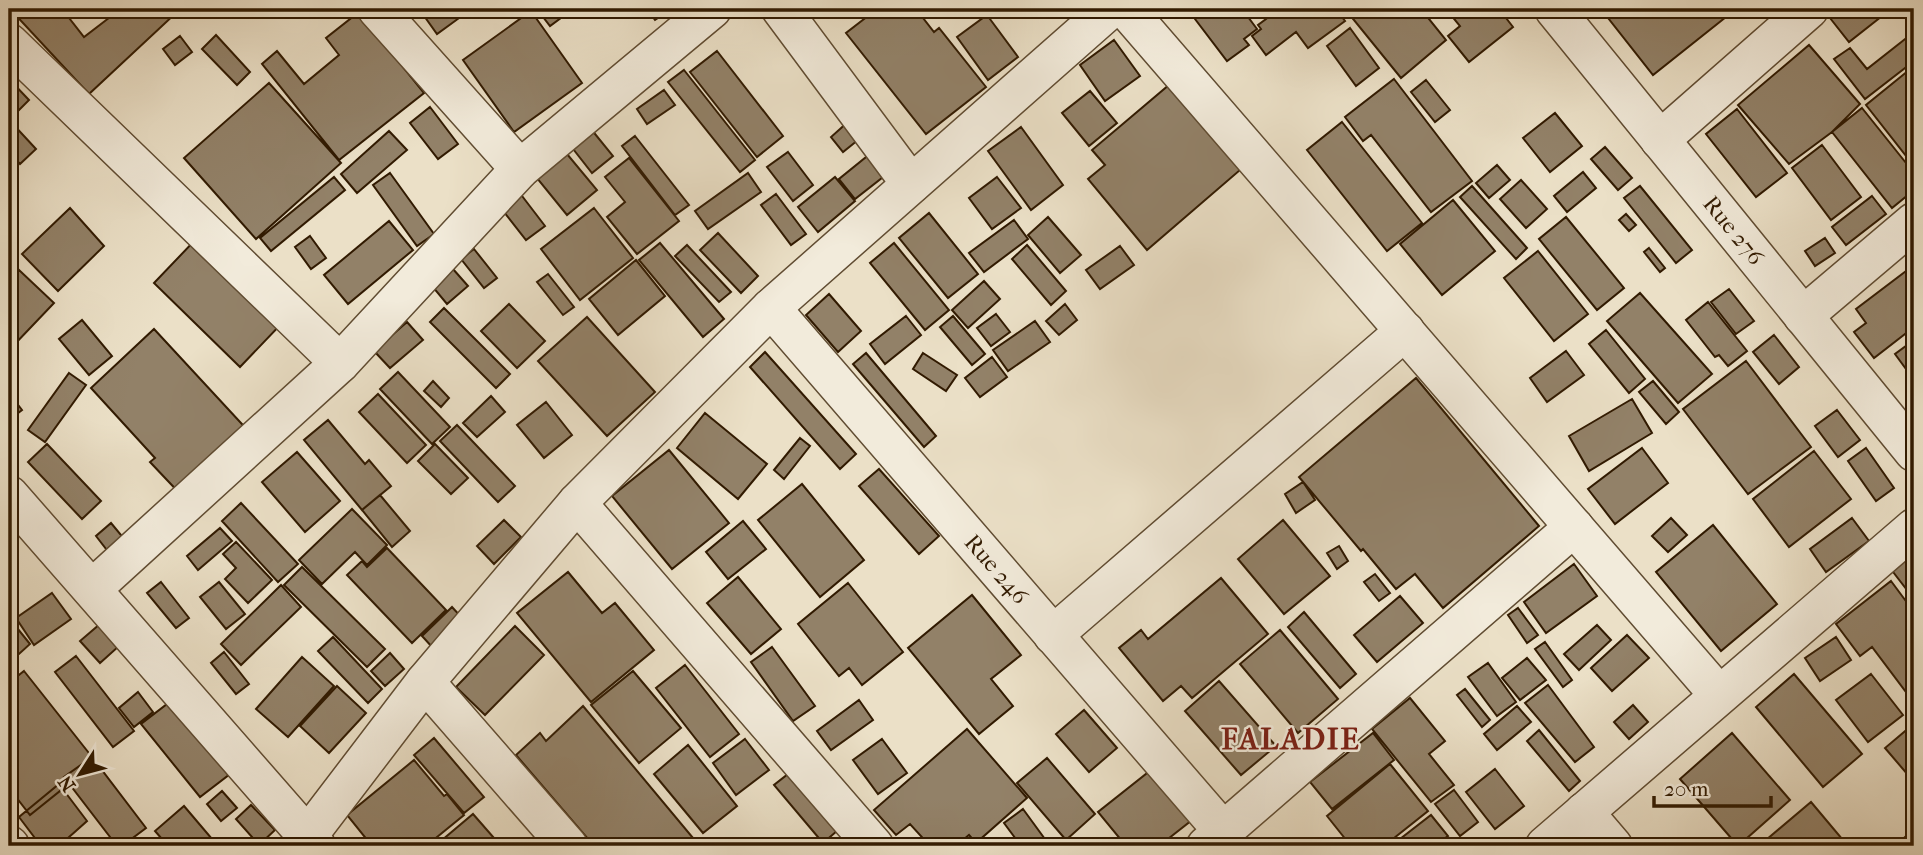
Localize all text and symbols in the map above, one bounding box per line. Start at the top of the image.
street label: Rue 276 [1698,190,1770,271]
street label: Rue 246 [959,529,1034,610]
district label: FALADIE [1221,722,1361,757]
north arrow [46,740,116,810]
scale bar [1654,764,1771,808]
text: N [54,771,80,796]
text: 20 m [1664,777,1709,801]

